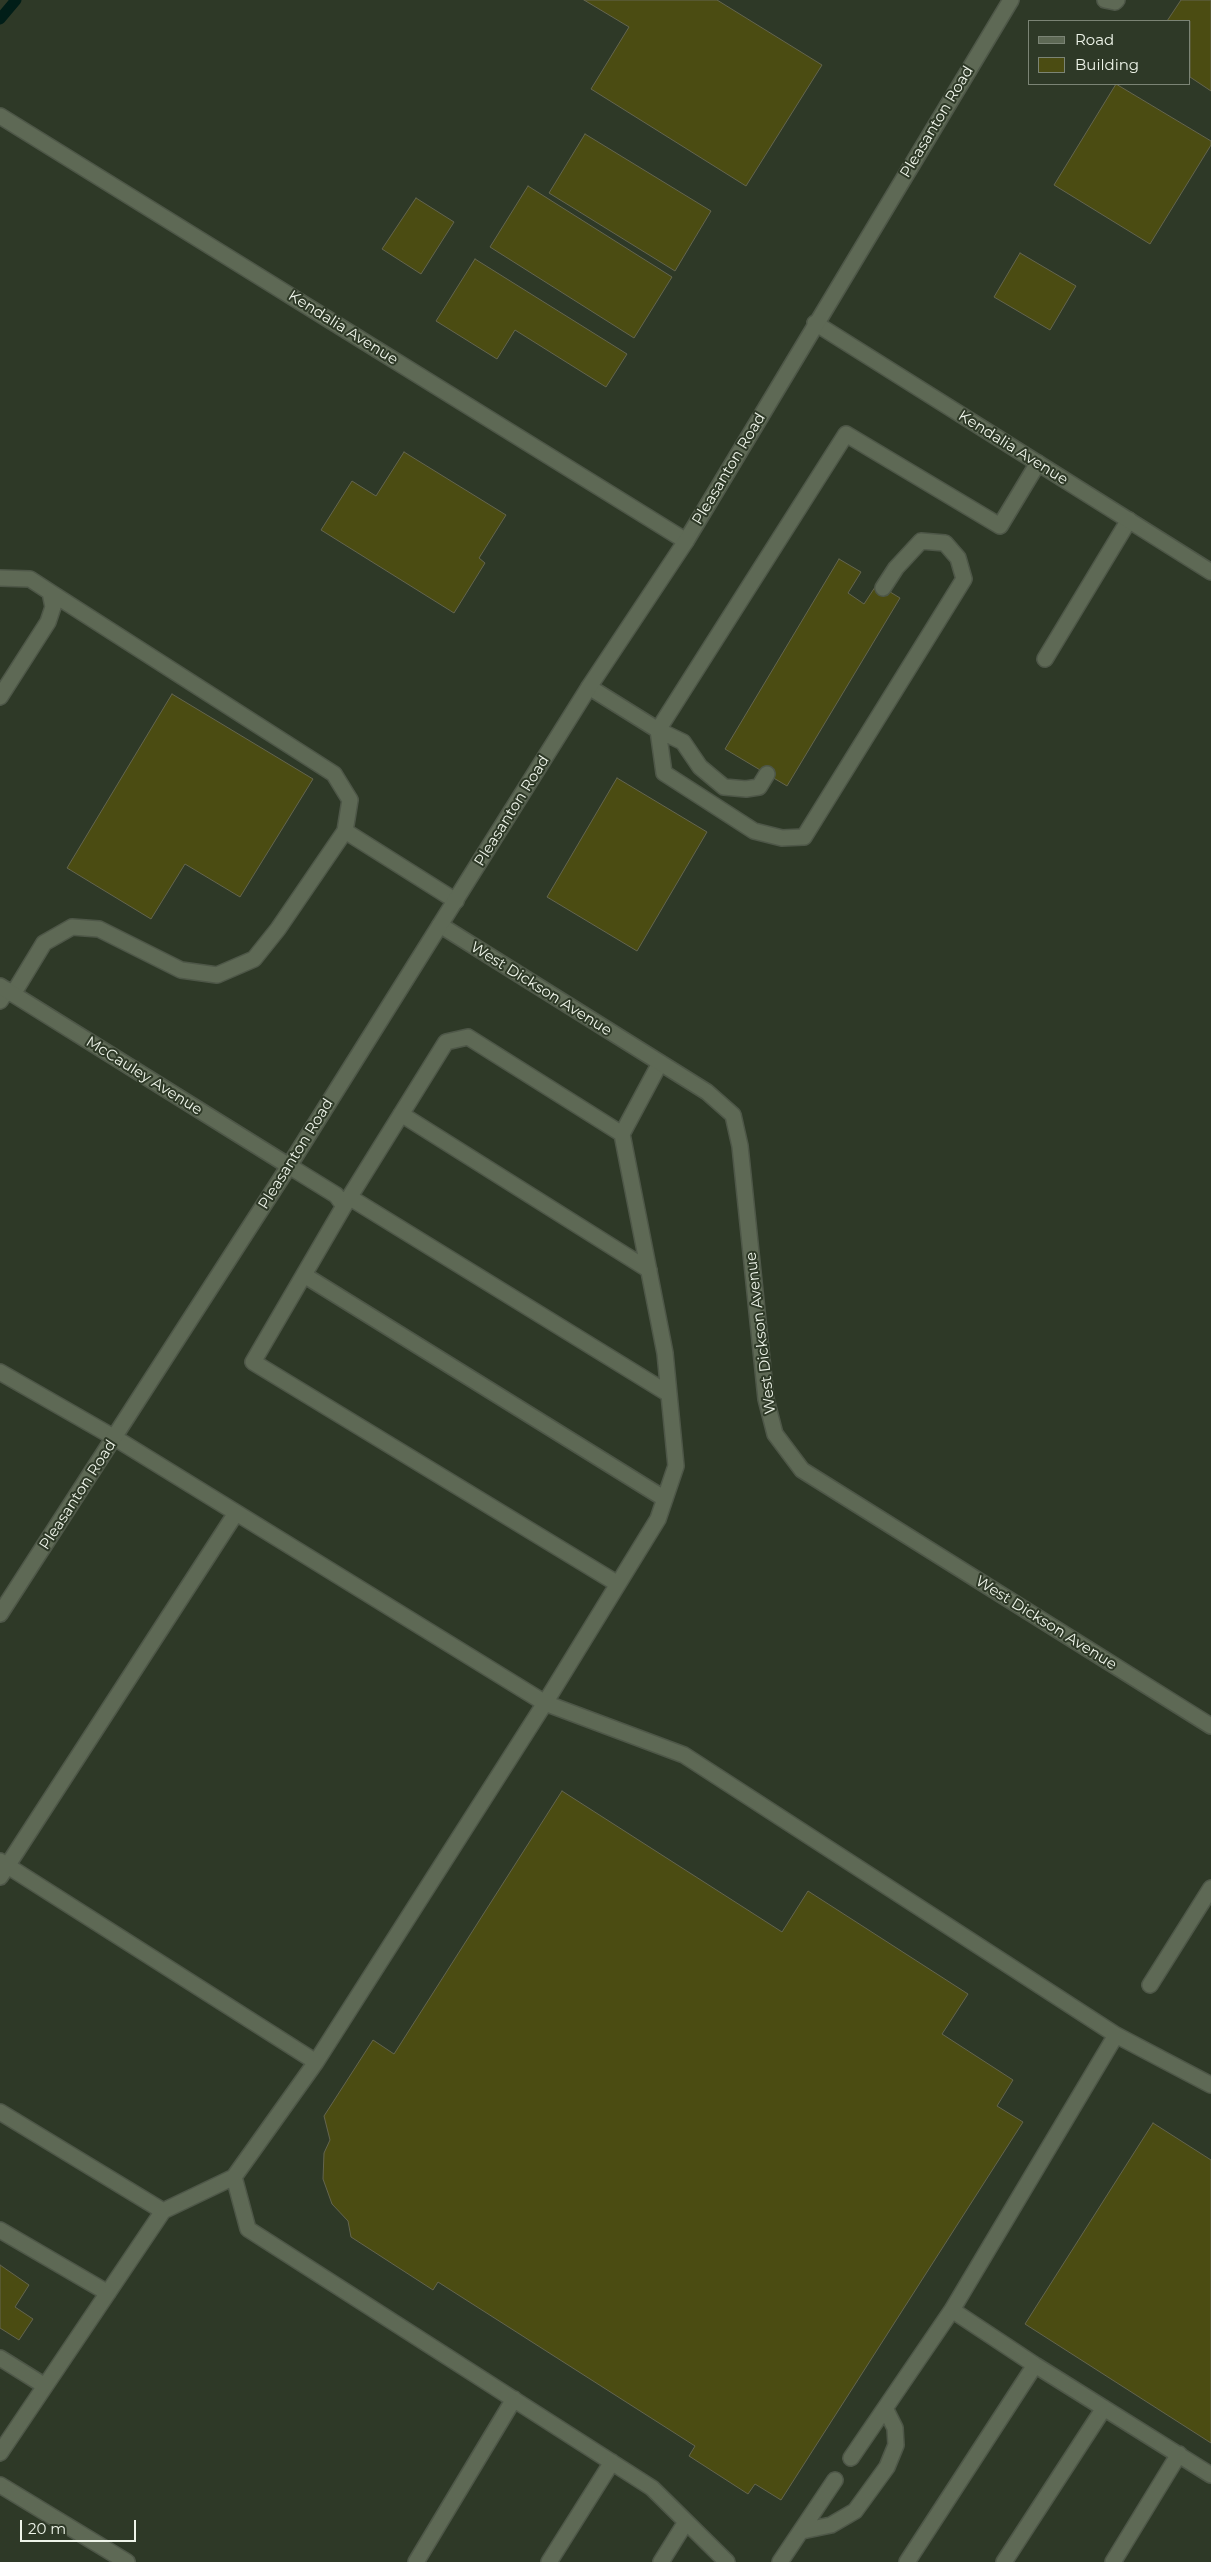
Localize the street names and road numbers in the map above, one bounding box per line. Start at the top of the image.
street label: Pleasanton Road [897,63,977,181]
street label: Kendalia Avenue [285,287,401,369]
street label: Kendalia Avenue [955,407,1071,489]
street label: Pleasanton Road [689,410,769,528]
street label: Pleasanton Road [471,752,553,870]
street label: West Dickson Avenue [467,938,615,1040]
street label: McCauley Avenue [82,1033,206,1119]
street label: Pleasanton Road [255,1095,337,1213]
street label: West Dickson Avenue [742,1251,780,1415]
street label: Pleasanton Road [36,1437,120,1553]
street label: West Dickson Avenue [972,1572,1120,1674]

